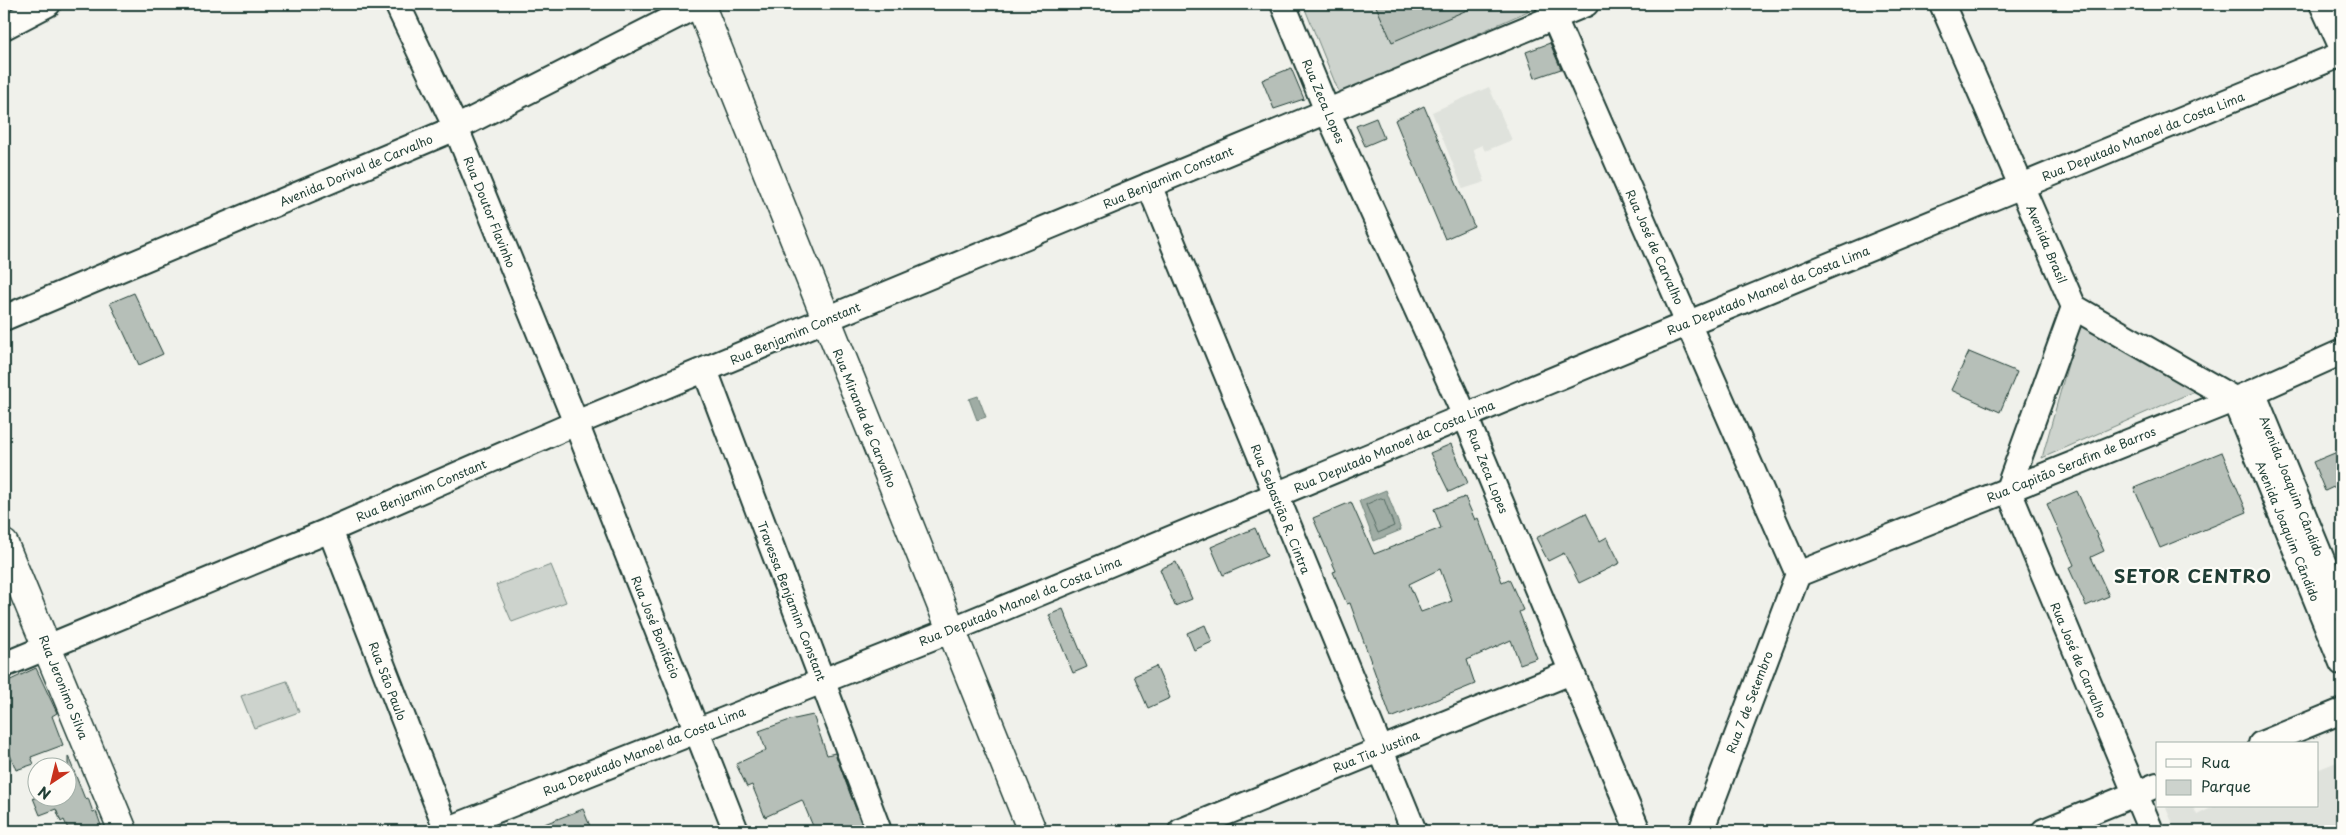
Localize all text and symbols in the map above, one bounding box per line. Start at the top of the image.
street label: Rua Zeca Lopes [1298,56,1350,146]
street label: Rua Deputado Manoel da Costa Lima [2039,87,2247,185]
street label: Avenida Dorival de Carvalho [277,129,436,210]
street label: Rua Benjamim Constant [1100,141,1236,213]
street label: Rua Doutor Flavinho [459,154,521,271]
street label: Rua José de Carvalho [1622,187,1689,308]
street label: Avenida Brasil [2022,202,2072,286]
street label: Rua Deputado Manoel da Costa Lima [1664,241,1872,339]
street label: Rua Benjamim Constant [727,297,863,369]
street label: Rua Miranda de Carvalho [829,346,901,490]
street label: Rua Deputado Manoel da Costa Lima [1291,395,1498,497]
street label: Avenida Joaquim Cândido [2256,413,2329,559]
street label: Rua Capitão Serafim de Barros [1984,422,2159,506]
street label: Rua Zeca Lopes [1463,426,1513,517]
street label: Rua Sebastião R. Cintra [1247,441,1316,577]
street label: Rua Benjamim Constant [353,454,489,526]
street label: Avenida Joaquim Cãndido [2252,458,2325,604]
street label: Travessa Benjamim Constant [753,518,831,684]
street label: Rua Deputado Manoel da Costa Lima [916,552,1124,650]
district label: SETOR CENTRO [2114,562,2272,589]
street label: Rua José Bonifácio [627,573,685,681]
street label: Rua José de Carvalho [2046,599,2112,721]
street label: Rua Jeronimo Silva [35,632,93,742]
street label: Rua São Paulo [365,639,411,723]
street label: Rua 7 de Setembro [1721,648,1777,756]
street label: Rua Deputado Manoel da Costa Lima [540,702,748,800]
street label: Rua Tia Justina [1330,725,1422,777]
legend [2156,742,2318,808]
text: Rua [2201,750,2230,773]
north arrow [28,758,78,808]
text: Parque [2201,774,2251,797]
text: N [34,781,55,805]

